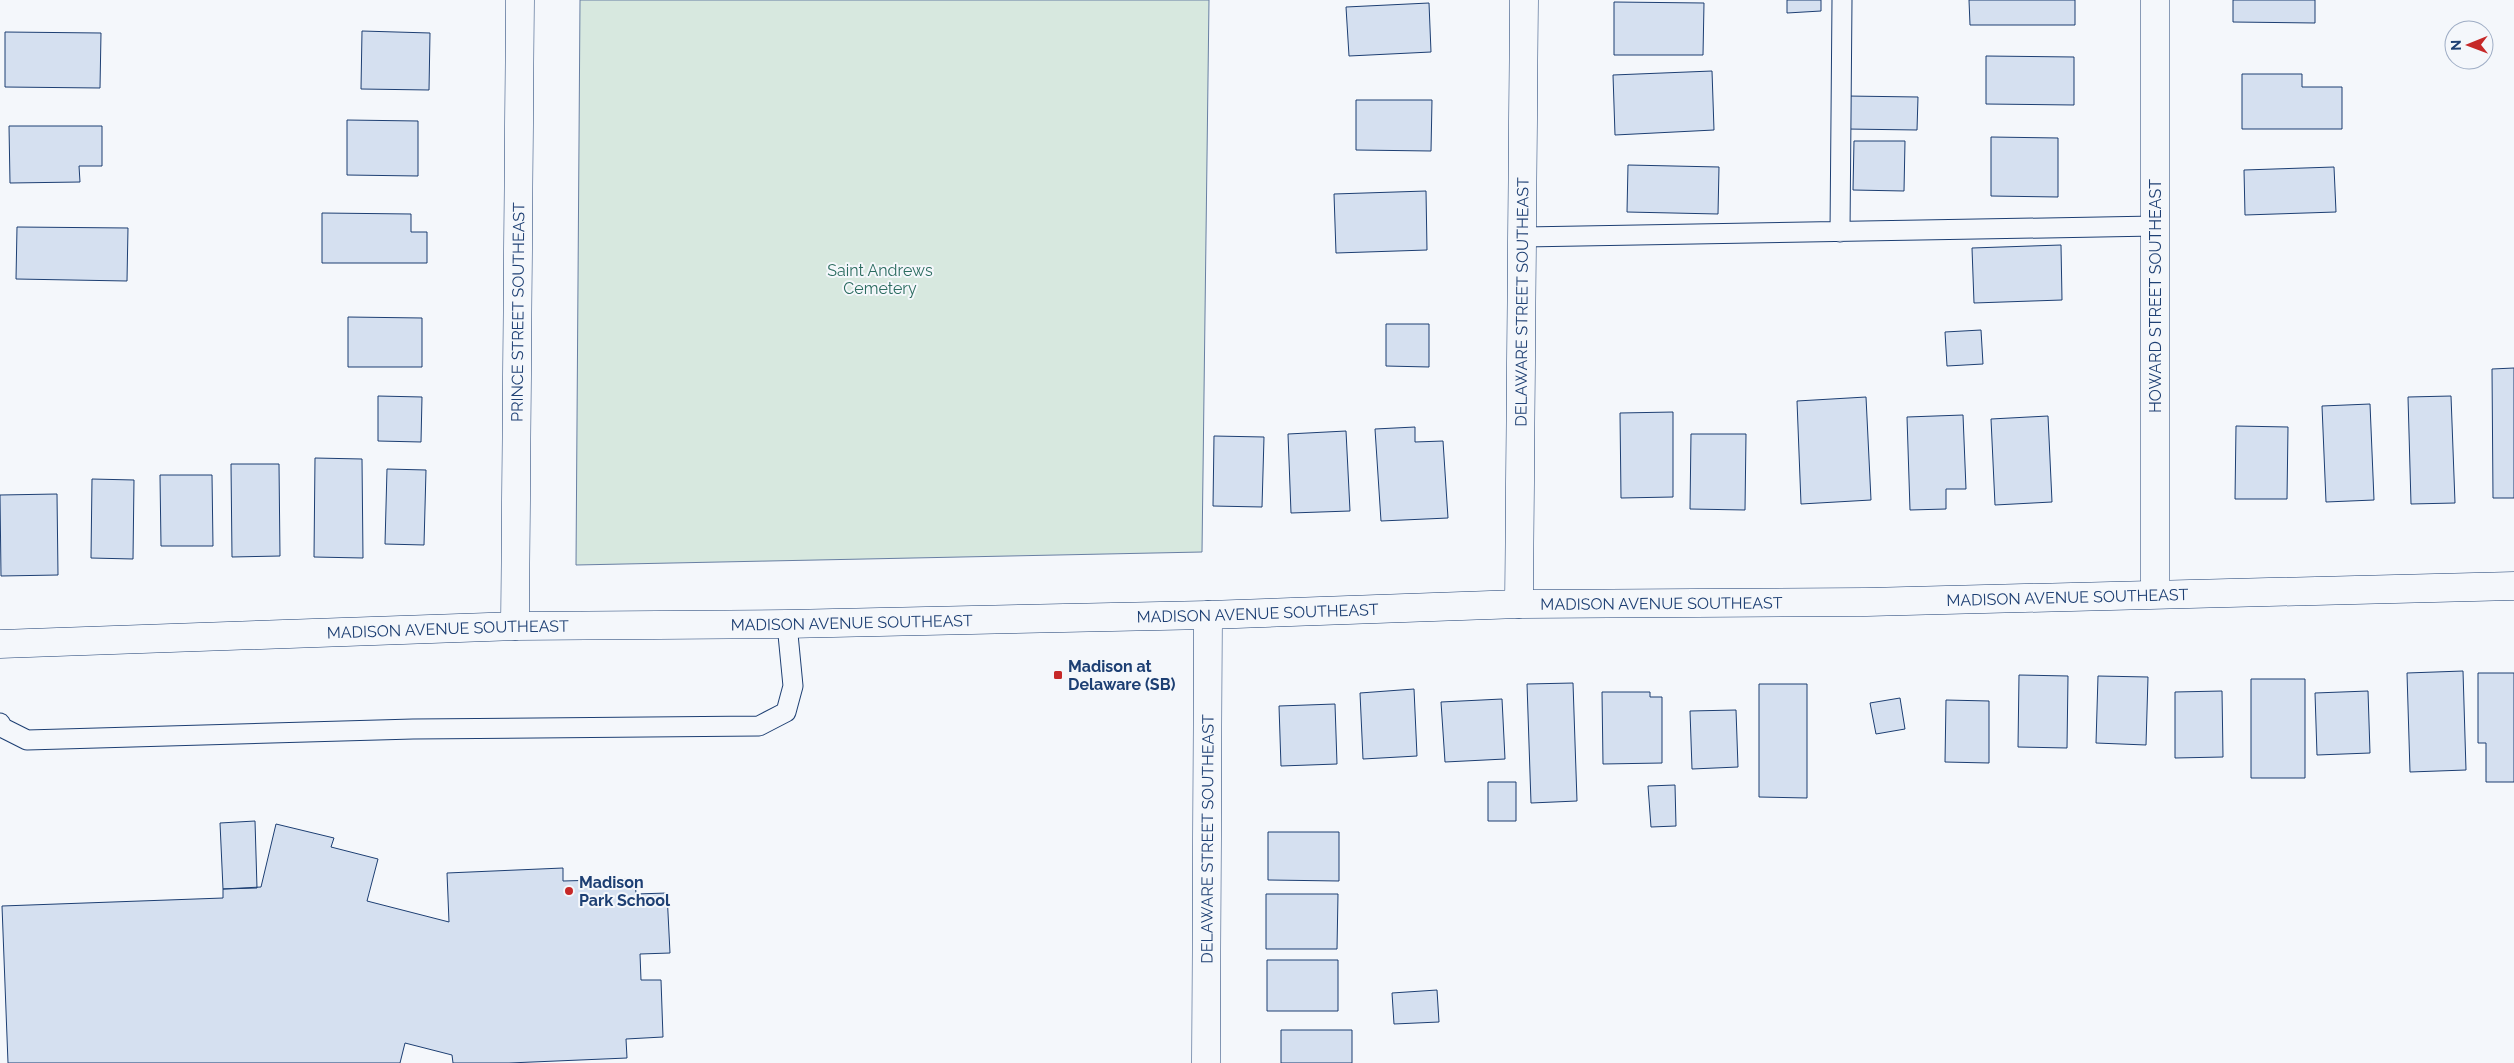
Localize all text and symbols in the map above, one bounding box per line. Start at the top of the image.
north arrow [2444,20,2494,70]
text: N [2448,40,2464,51]
street label: DELAWARE STREET SOUTHEAST [1511,177,1532,427]
street label: HOWARD STREET SOUTHEAST [2146,179,2165,413]
street label: PRINCE STREET SOUTHEAST [507,202,528,422]
park label: Saint Andrews Cemetery [827,261,933,298]
street label: MADISON AVENUE SOUTHEAST [1946,585,2189,610]
street label: MADISON AVENUE SOUTHEAST [1540,593,1783,613]
street label: MADISON AVENUE SOUTHEAST [1136,599,1379,626]
street label: MADISON AVENUE SOUTHEAST [731,611,973,634]
street label: MADISON AVENUE SOUTHEAST [326,616,569,642]
place label: Madison at Delaware (SB) [1068,657,1176,694]
marker: Madison at Delaware (SB) [1052,669,1064,681]
street label: DELAWARE STREET SOUTHEAST [1197,714,1217,964]
place label: Madison Park School [579,873,671,910]
marker: Madison Park School [563,885,575,897]

